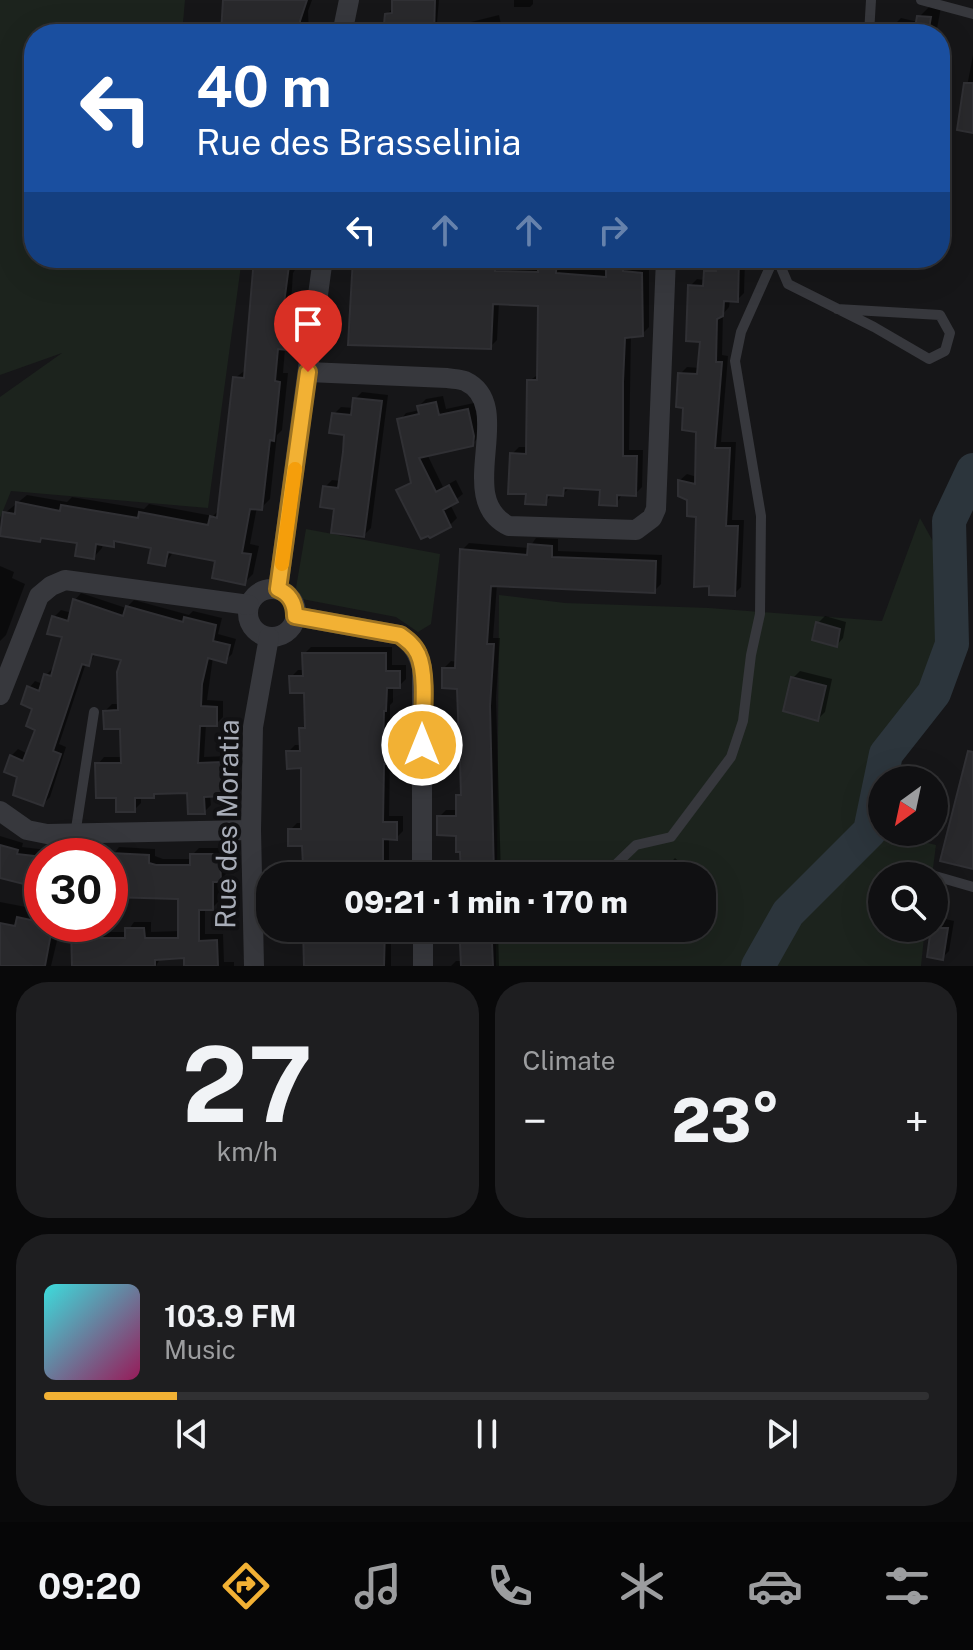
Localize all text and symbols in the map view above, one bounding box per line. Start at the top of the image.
text: 40 m [196,54,332,120]
icon: left [64,56,168,160]
text: Rue des Brasselinia [196,121,522,163]
icon: left [339,208,383,252]
icon: ahead [423,208,467,252]
icon: ahead [507,208,551,252]
icon: right [591,208,635,252]
pin [274,290,342,372]
icon: arrive [286,302,330,346]
position arrow [380,703,464,787]
street label: Rue des Moratia [208,719,245,929]
north arrow [868,766,948,846]
map controls [868,766,948,942]
speed limit sign: 30 [24,838,128,942]
button: search [868,862,948,942]
text: 09:21 · 1 min · 170 m [344,884,628,920]
text: 27 [182,1023,313,1145]
text: Climate [523,1045,616,1076]
text: 23° [671,1085,780,1156]
text: − [523,1095,547,1147]
text: + [905,1095,929,1147]
text: km/h [217,1136,278,1167]
text: 103.9 FM [164,1298,297,1334]
text: Music [164,1334,236,1365]
icon: previous [170,1412,214,1456]
icon: pause [465,1412,509,1456]
icon: next [760,1412,804,1456]
icon: directions [218,1558,274,1614]
icon: music [350,1558,406,1614]
icon: phone [482,1558,538,1614]
icon: climate [614,1558,670,1614]
icon: car [747,1558,803,1614]
icon: filters [879,1558,935,1614]
text: 09:20 [38,1565,141,1607]

